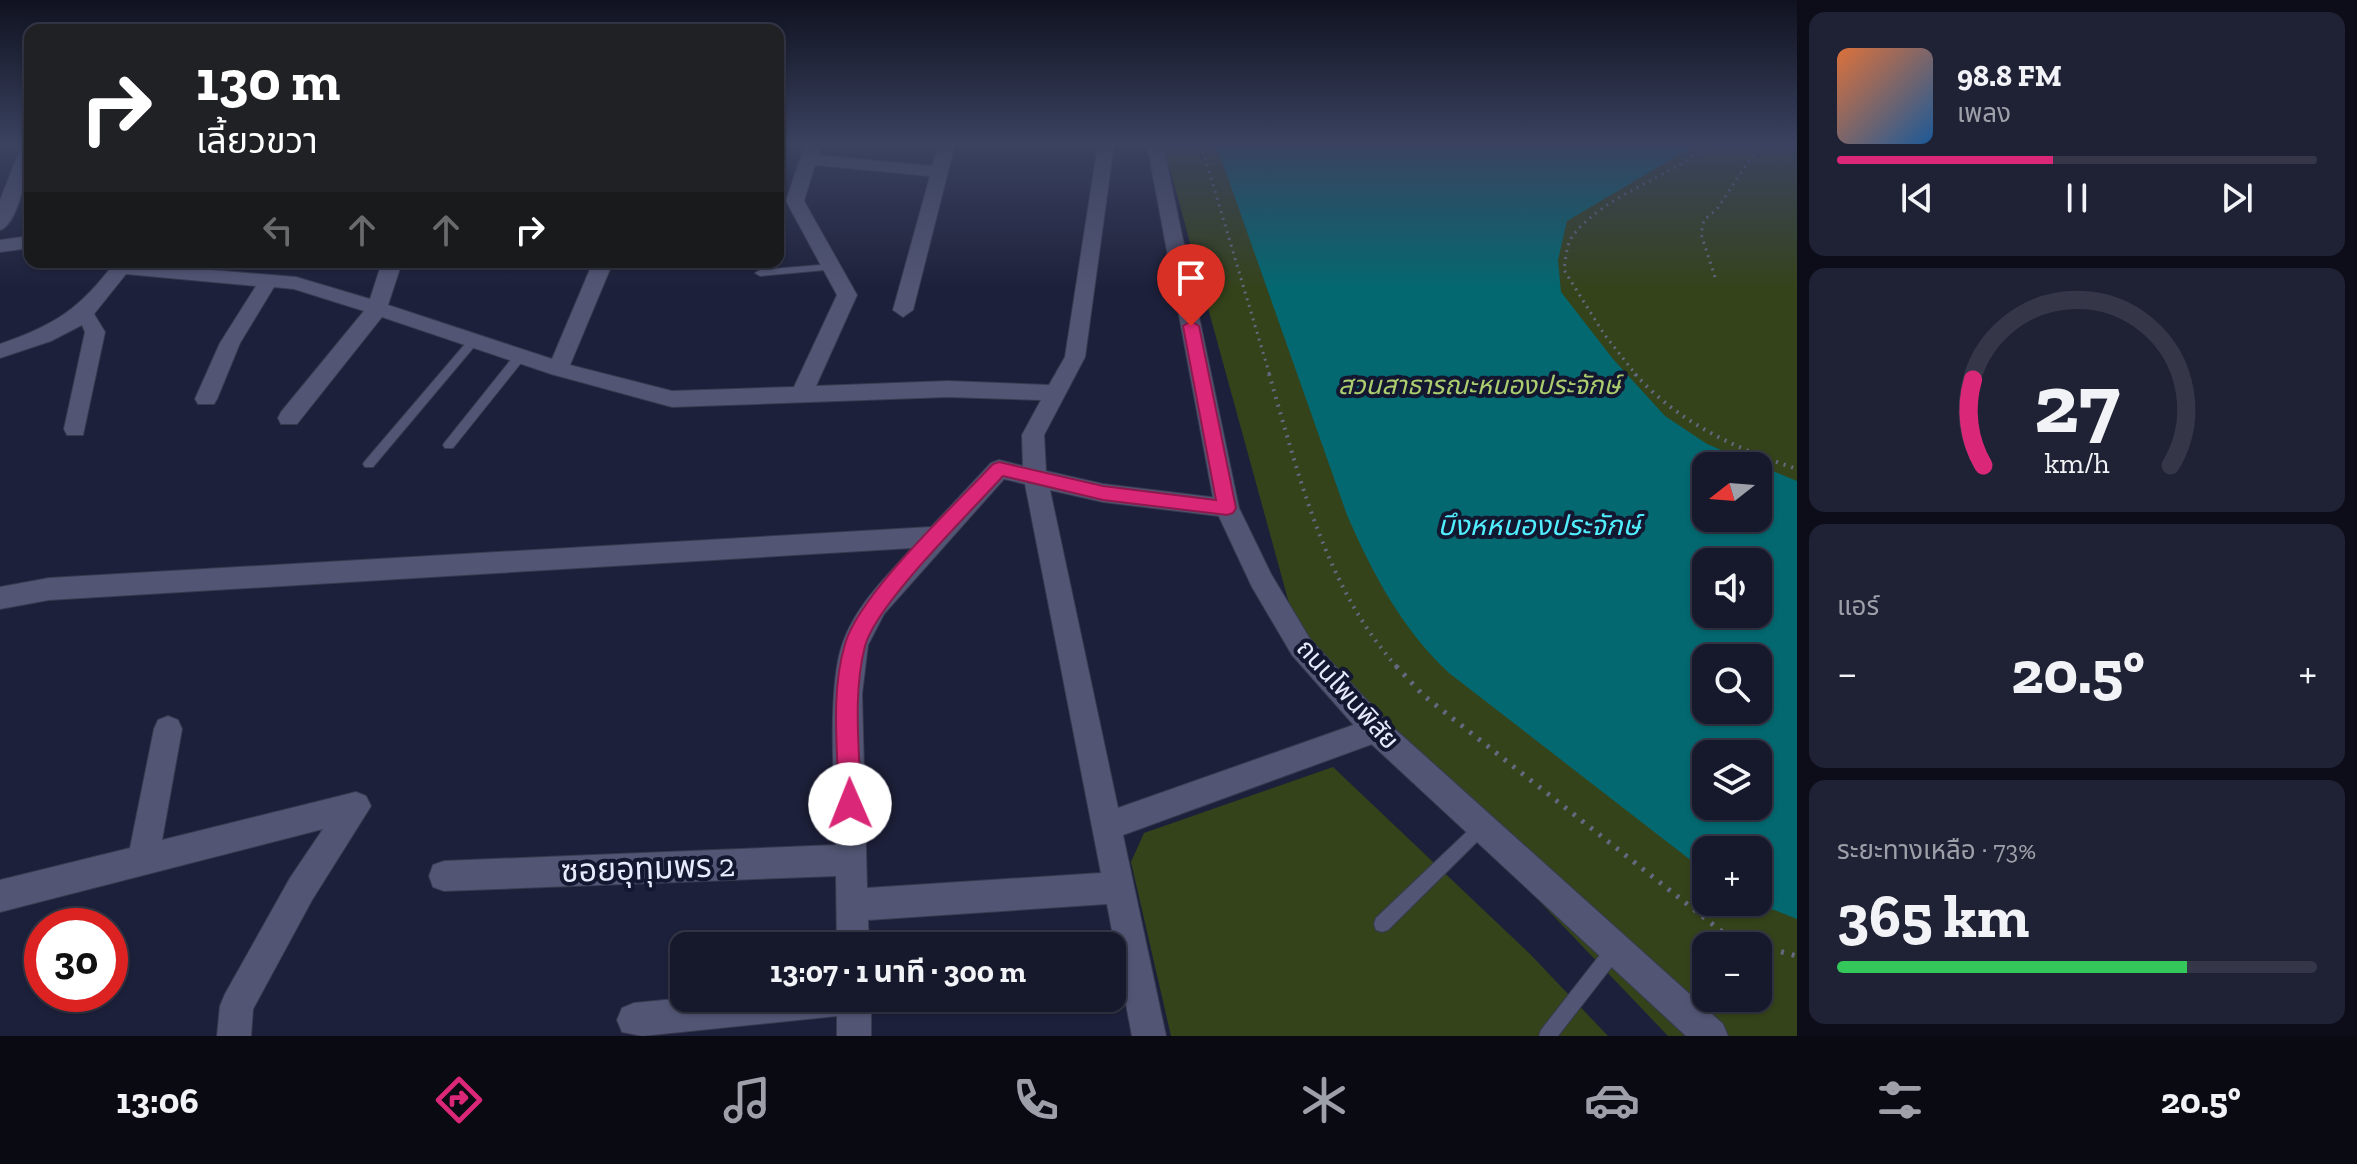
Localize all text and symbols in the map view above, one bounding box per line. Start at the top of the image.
text: 130 m [196,47,340,114]
icon: right [64,56,168,160]
text: 98.8 FM [1957,58,2062,94]
text: เพลง [1957,97,2011,129]
text: เลี้ยวขวา [196,119,318,162]
icon: previous [1895,176,1939,220]
icon: pause [2055,176,2099,220]
icon: next [2215,176,2259,220]
icon: left [256,208,300,252]
icon: ahead [340,208,384,252]
icon: ahead [424,208,468,252]
icon: right [508,208,552,252]
pin [1157,244,1225,326]
icon: arrive [1169,256,1213,300]
text: 27 [2034,353,2120,453]
park label: สวนสาธารณะหนองประจักษ์ [1338,369,1625,401]
text: km/h [2044,446,2110,480]
north arrow [1692,452,1772,532]
map controls [1692,452,1772,1012]
water label: บึงหหนองประจักษ์ [1438,509,1645,542]
button: sound [1692,548,1772,628]
text: แอร์ [1837,590,1879,622]
street label: ถนนโพนพิสัย [1290,632,1406,756]
text: 20.5° [2011,636,2145,708]
button: search [1692,644,1772,724]
text: − [1837,646,1858,699]
text: + [2298,646,2317,699]
button: layers [1692,740,1772,820]
position arrow [808,762,892,846]
text: ระยะทางเหลือ · 73% [1837,834,2036,866]
button: + [1692,836,1772,916]
street label: ซอยอุทุมพร 2 [560,846,736,890]
text: 365 km [1837,880,2029,952]
speed limit sign: 30 [24,908,128,1012]
button: − [1692,932,1772,1012]
text: 13:07 · 1 นาที · 300 m [770,954,1026,990]
icon: directions [431,1072,487,1128]
icon: music [719,1072,775,1128]
icon: phone [1008,1072,1064,1128]
icon: climate [1296,1072,1352,1128]
icon: car [1584,1072,1640,1128]
icon: filters [1872,1072,1928,1128]
text: 13:06 [116,1079,199,1122]
text: 20.5° [2161,1079,2241,1122]

